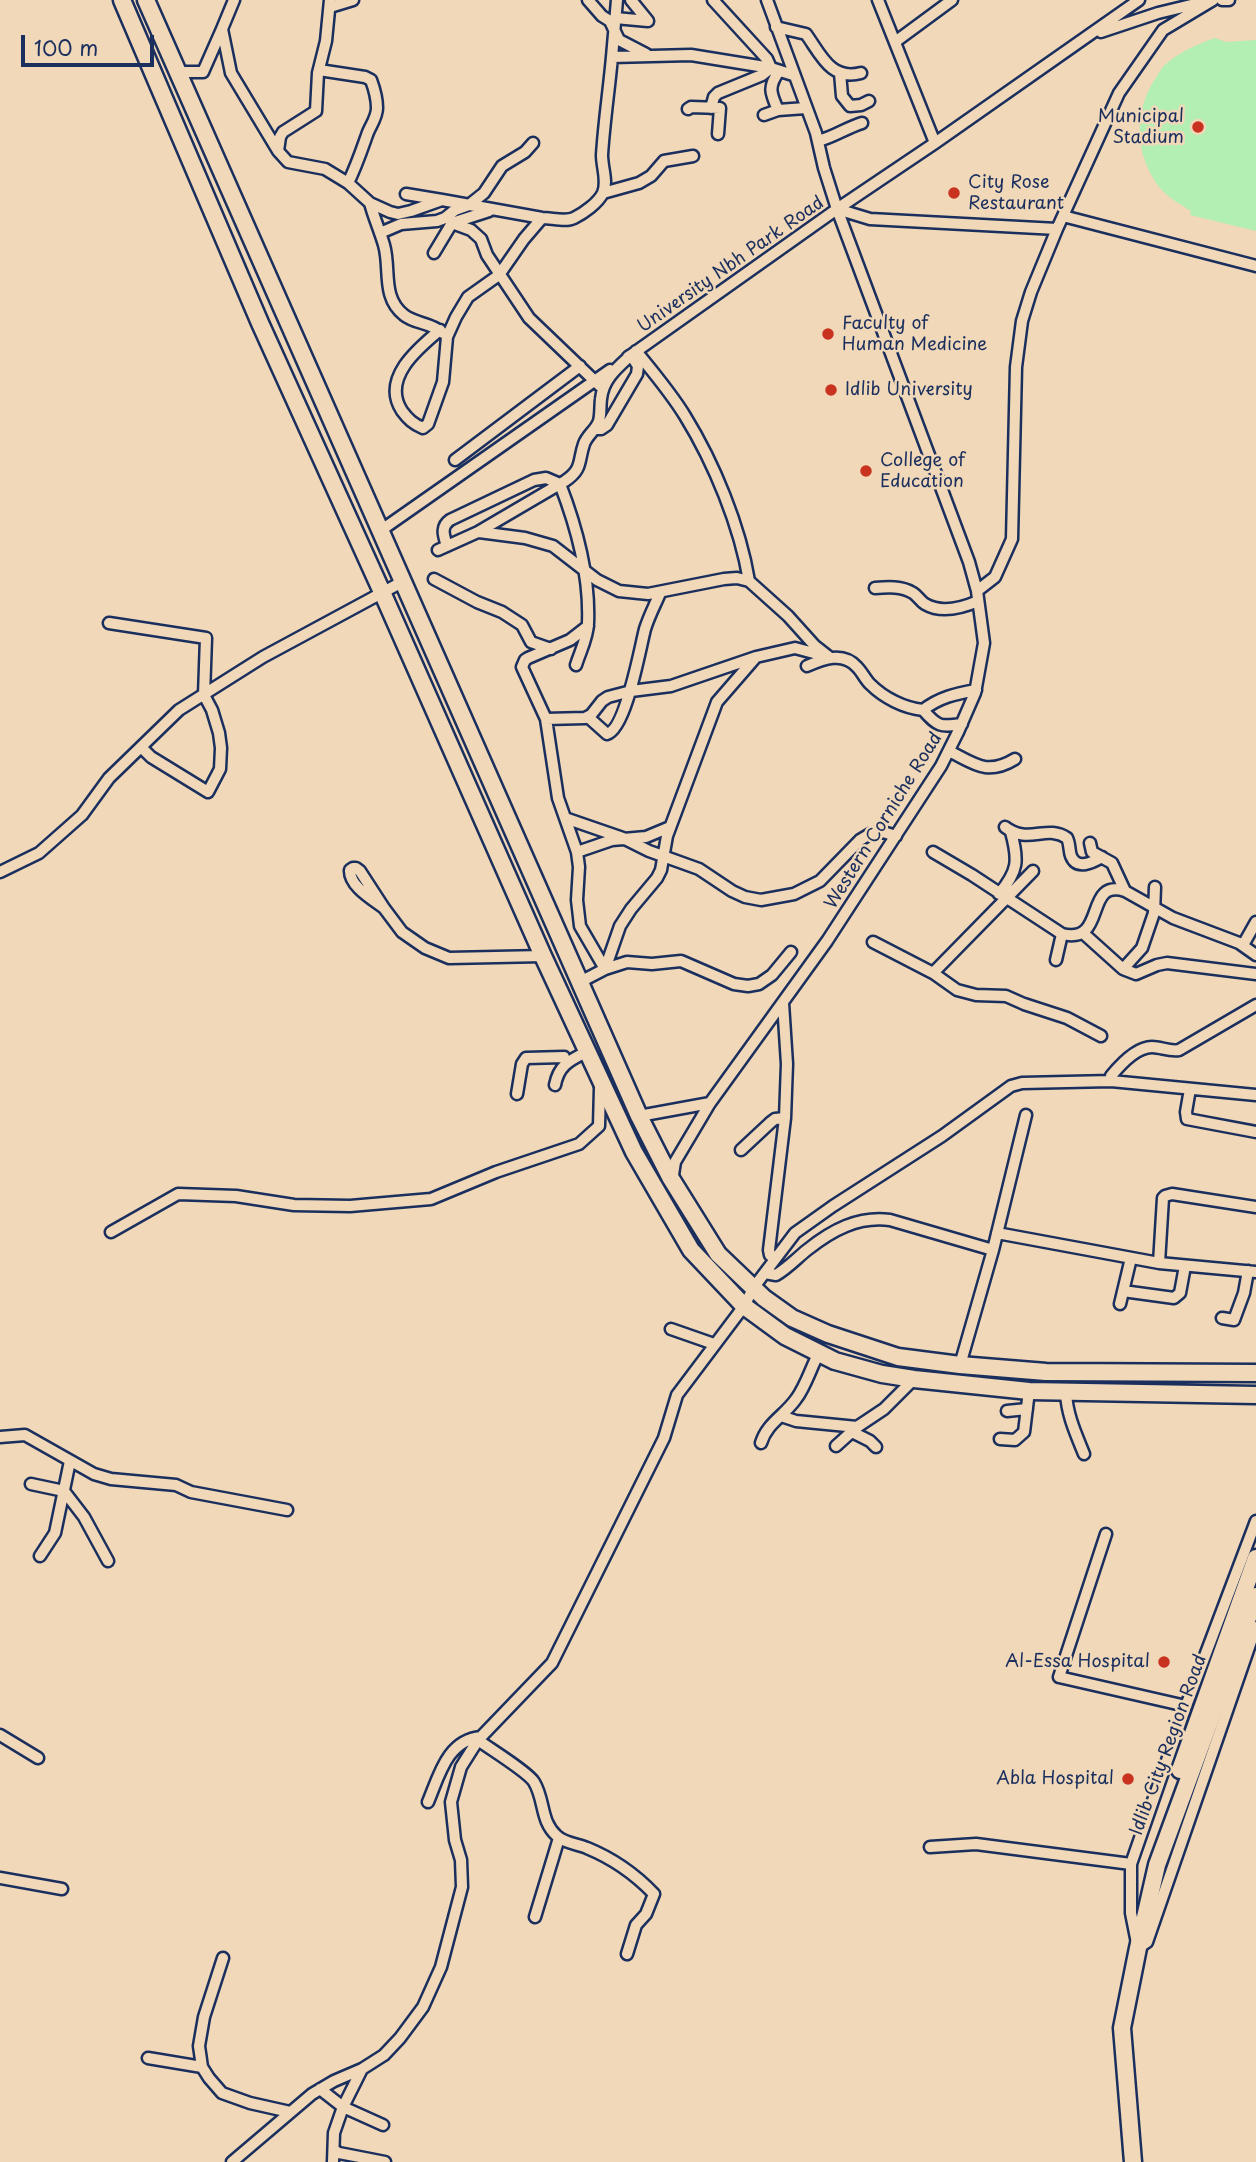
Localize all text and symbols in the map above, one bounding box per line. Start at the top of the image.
scale bar [24,21,158,65]
text: 100 m [34,31,98,63]
place label: Municipal Stadium [1098,106,1184,148]
marker: Municipal Stadium [1190,119,1206,135]
place label: City Rose Restaurant [968,172,1064,214]
marker: City Rose Restaurant [946,185,962,201]
street label: University Nbh Park Road [634,192,828,338]
place label: Faculty of Human Medicine [842,313,987,356]
marker: Faculty of Human Medicine [820,326,836,342]
place label: Idlib University [845,379,973,401]
marker: Idlib University [823,382,839,398]
place label: College of Education [880,450,965,492]
marker: College of Education [858,463,874,479]
street label: Western Corniche Road [821,729,947,913]
place label: Al-Essa Hospital [1005,1651,1150,1673]
street label: Idlib City Region Road [1126,1652,1212,1838]
marker: Al-Essa Hospital [1156,1654,1172,1670]
place label: Abla Hospital [996,1768,1114,1790]
marker: Abla Hospital [1120,1771,1136,1787]

